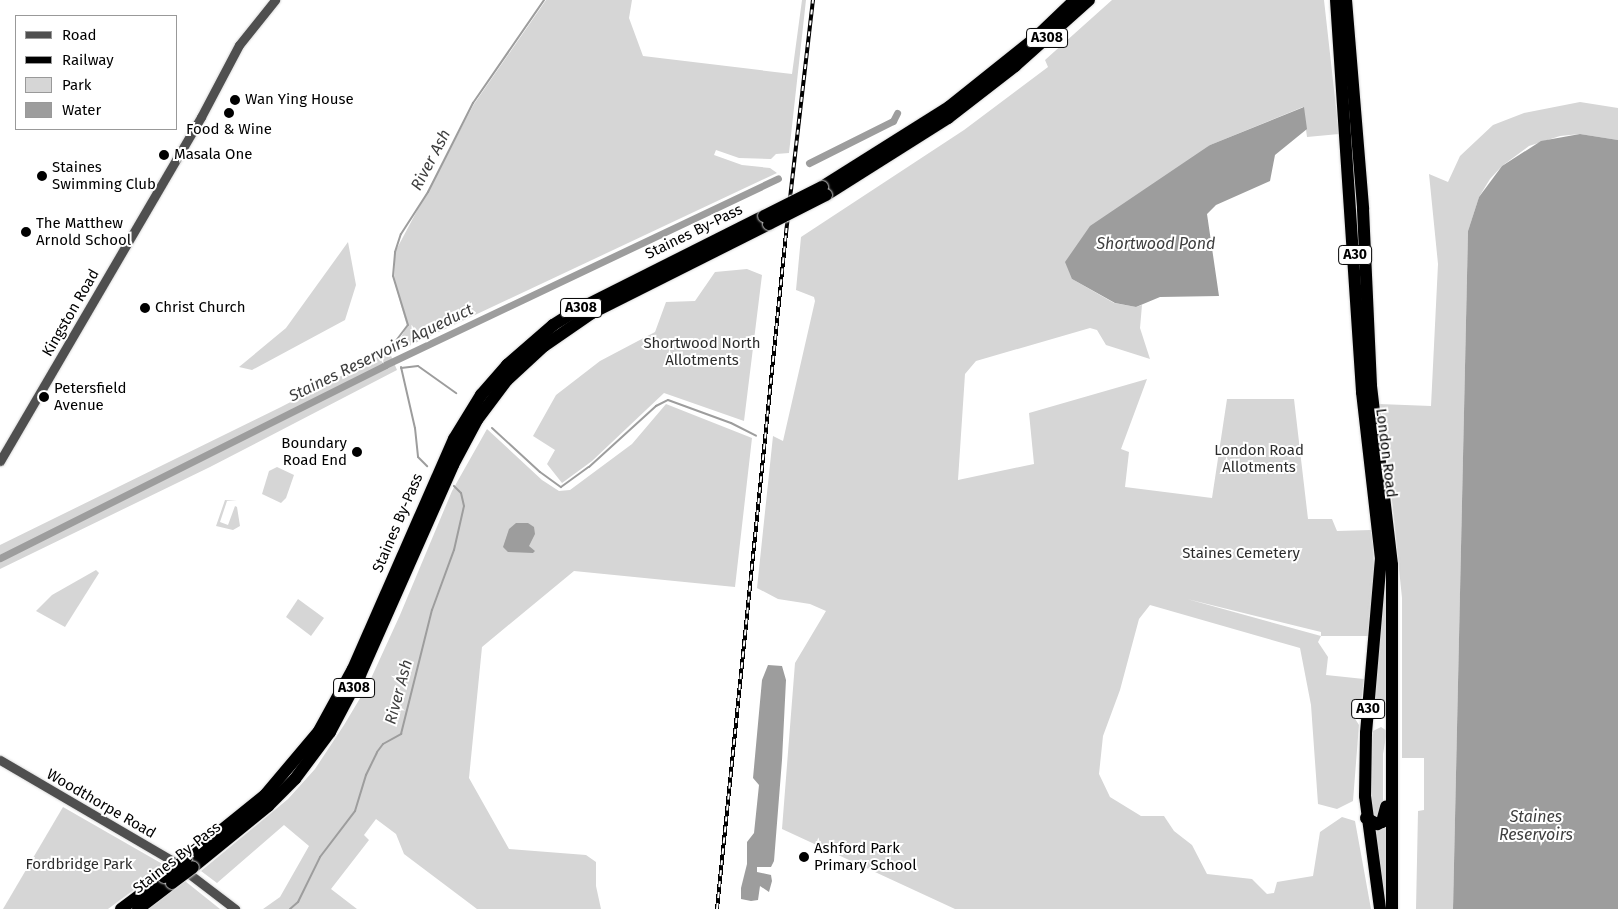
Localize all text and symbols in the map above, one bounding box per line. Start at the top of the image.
legend [15,15,178,130]
text: Road [62,26,97,44]
road number: A308 [1026,26,1068,49]
text: Railway [62,51,114,69]
text: Park [62,76,92,94]
place label: Wan Ying House [245,91,354,109]
marker: Wan Ying House [229,94,241,106]
text: Water [62,101,101,119]
marker: Food & Wine [223,107,235,119]
place label: Food & Wine [186,121,272,139]
water label: River Ash [407,126,455,194]
place label: Masala One [174,146,252,164]
marker: Masala One [158,149,170,161]
place label: Staines Swimming Club [52,158,156,193]
marker: Staines Swimming Club [36,170,48,182]
street label: Staines By-Pass [642,201,746,263]
place label: The Matthew Arnold School [36,214,131,249]
marker: The Matthew Arnold School [20,226,32,238]
water label: Shortwood Pond [1097,234,1215,254]
road number: A30 [1338,244,1372,266]
street label: Kingston Road [39,266,103,360]
road number: A308 [560,296,602,320]
place label: Christ Church [155,299,246,317]
water label: Staines Reservoirs Aqueduct [286,300,476,406]
marker: Christ Church [139,302,151,314]
park label: Shortwood North Allotments [643,334,761,369]
place label: Petersfield Avenue [54,379,126,414]
marker: Petersfield Avenue [38,391,50,403]
street label: London Road [1372,407,1400,499]
place label: Boundary Road End [281,434,347,469]
park label: London Road Allotments [1214,441,1304,476]
marker: Boundary Road End [351,446,363,458]
street label: Staines By-Pass [369,471,427,575]
park label: Staines Cemetery [1182,545,1300,563]
water label: River Ash [381,658,417,726]
road number: A308 [333,676,375,700]
road number: A30 [1350,698,1386,721]
street label: Woodthorpe Road [43,765,159,843]
water label: Staines Reservoirs [1499,807,1573,845]
street label: Staines By-Pass [130,818,224,898]
place label: Ashford Park Primary School [814,839,917,874]
marker: Ashford Park Primary School [798,851,810,863]
park label: Fordbridge Park [25,856,133,874]

